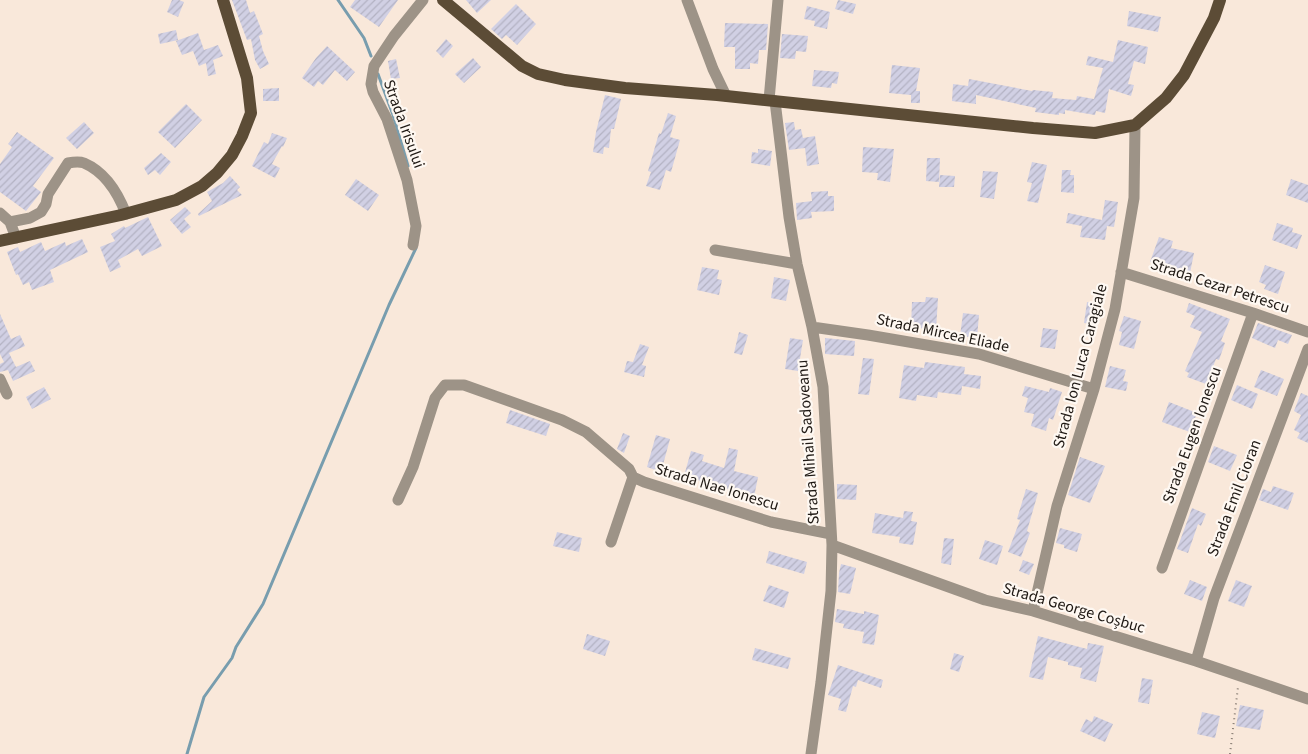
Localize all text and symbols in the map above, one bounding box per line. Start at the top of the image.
street label: Strada Irisului [378,77,430,171]
street label: Strada Cezar Petrescu [1148,253,1292,319]
street label: Strada Ion Luca Caragiale [1048,281,1113,450]
street label: Strada Mircea Eliade [875,308,1011,358]
street label: Strada Mihail Sadoveanu [791,359,825,525]
street label: Strada Eugen Ionescu [1157,364,1227,506]
street label: Strada Emil Cioran [1202,436,1266,560]
street label: Strada Nae Ionescu [652,458,782,516]
street label: Strada George Coșbuc [1000,577,1148,639]

